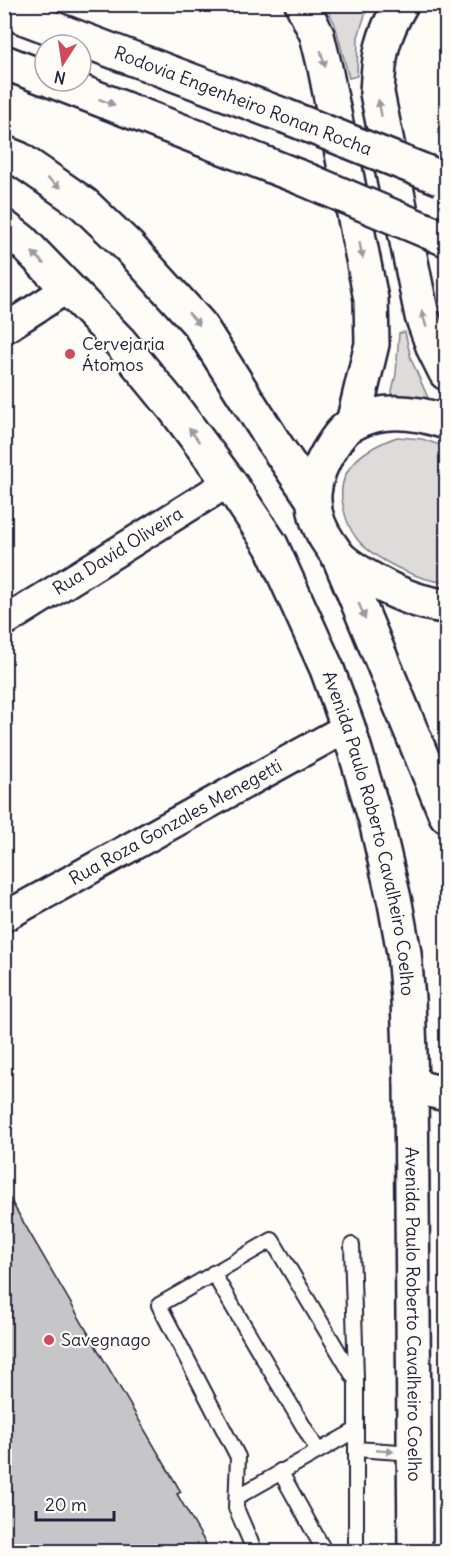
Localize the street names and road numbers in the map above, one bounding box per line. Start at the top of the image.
street label: Rodovia Engenheiro Ronan Rocha [111,41,375,160]
street label: Rua David Oliveira [48,502,187,600]
street label: Avenida Paulo Roberto Cavalheiro Coelho [318,668,420,997]
street label: Rua Roza Gonzales Menegetti [65,754,286,890]
street label: Avenida Paulo Roberto Cavalheiro Coelho [401,1147,426,1482]

